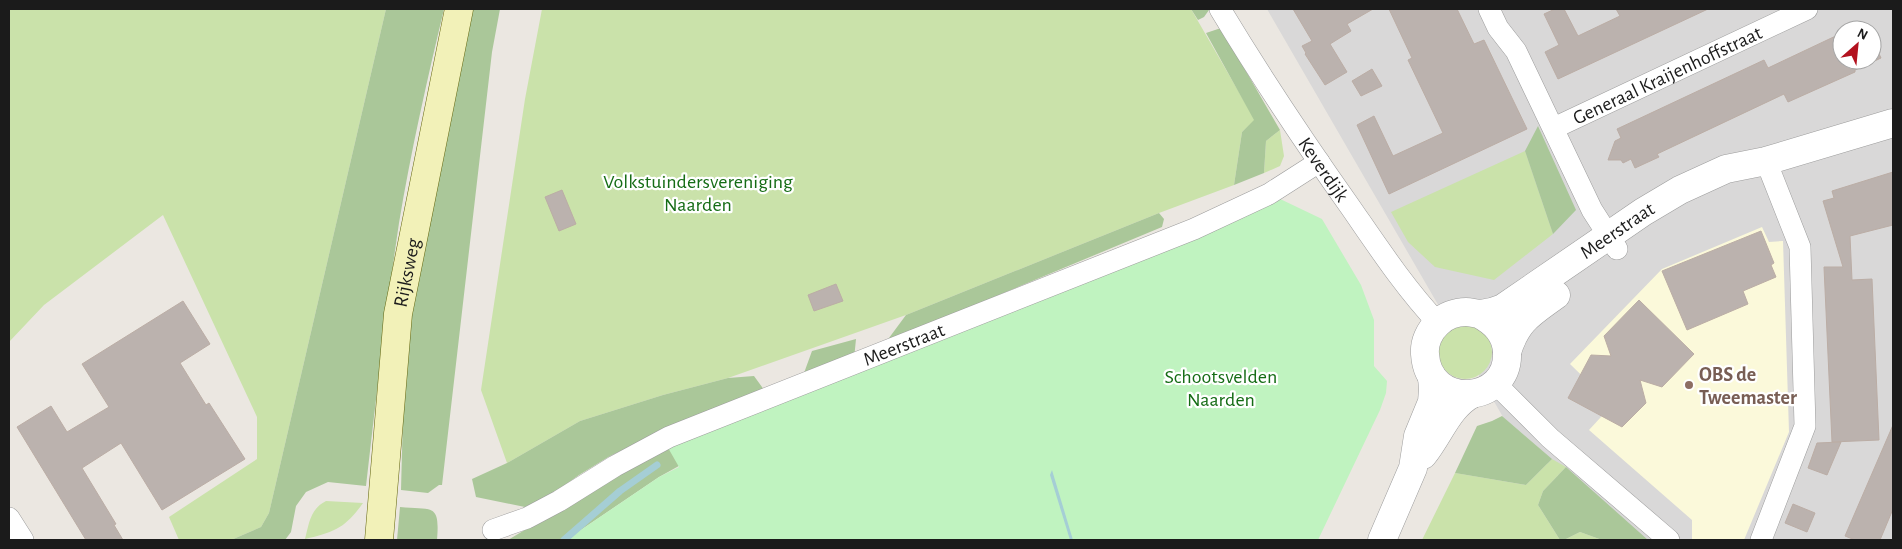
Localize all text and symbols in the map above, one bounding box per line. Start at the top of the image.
north arrow [1832,20,1882,70]
street label: Generaal Kraijenhoffstraat [1570,22,1766,129]
text: N [1855,26,1870,43]
street label: Keverdijk [1294,134,1352,206]
park label: Volkstuindersvereniging Naarden [603,172,793,215]
street label: Meerstraat [1577,198,1659,263]
street label: Rijksweg [391,236,424,309]
street label: Meerstraat [861,320,948,370]
place label: OBS de Tweemaster [1699,365,1797,408]
park label: Schootsvelden Naarden [1165,367,1277,410]
marker: OBS de Tweemaster [1683,379,1695,391]

